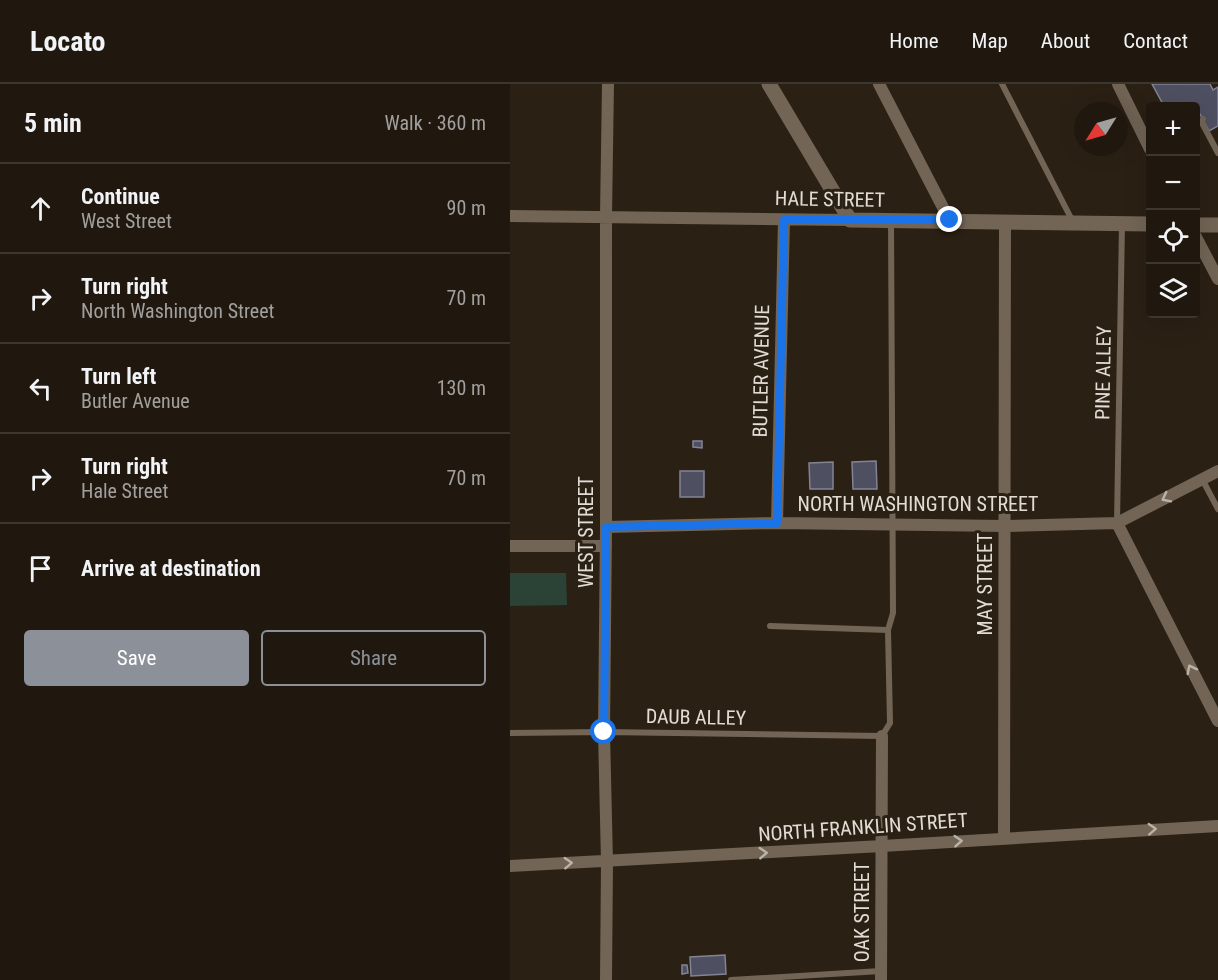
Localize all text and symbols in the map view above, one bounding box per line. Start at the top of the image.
text: Locato [30,25,106,58]
text: Home [889,29,939,53]
text: Map [972,29,1008,53]
text: About [1041,29,1090,53]
text: Contact [1123,29,1188,53]
north arrow [1074,102,1128,156]
map controls [1146,102,1200,318]
button: + [1146,102,1200,156]
text: 5 min [24,108,82,138]
text: Walk · 360 m [385,111,486,135]
button: − [1146,156,1200,210]
text: Continue [81,184,160,209]
street label: HALE STREET [775,186,885,212]
icon: ahead [24,192,57,225]
text: 90 m [447,196,486,220]
route end [936,206,962,232]
text: West Street [81,209,172,233]
button: locate [1146,210,1200,264]
button: layers [1146,264,1200,318]
text: Turn right [81,274,168,299]
icon: right [24,282,57,315]
text: 70 m [447,286,486,310]
text: North Washington Street [81,299,275,323]
street label: BUTLER AVENUE [748,304,774,438]
street label: PINE ALLEY [1090,325,1116,420]
text: Turn left [81,364,156,389]
icon: left [24,372,57,405]
text: 130 m [437,376,486,400]
text: Butler Avenue [81,389,190,413]
text: Turn right [81,454,168,479]
icon: right [24,462,57,495]
text: 70 m [447,466,486,490]
street label: WEST STREET [574,476,598,588]
text: Hale Street [81,479,168,503]
one-way arrow [1161,491,1172,502]
street label: NORTH WASHINGTON STREET [797,492,1039,516]
street label: MAY STREET [973,533,997,635]
icon: arrive [24,552,57,585]
text: Arrive at destination [81,556,261,581]
button: Save [24,630,249,686]
button: Share [261,630,486,686]
one-way arrow [1187,664,1199,675]
street label: DAUB ALLEY [646,704,747,730]
route start [590,718,616,744]
street label: NORTH FRANKLIN STREET [757,808,969,846]
one-way arrow [1148,823,1157,836]
one-way arrow [953,835,962,848]
one-way arrow [759,846,768,859]
one-way arrow [564,857,573,870]
street label: OAK STREET [850,862,874,962]

